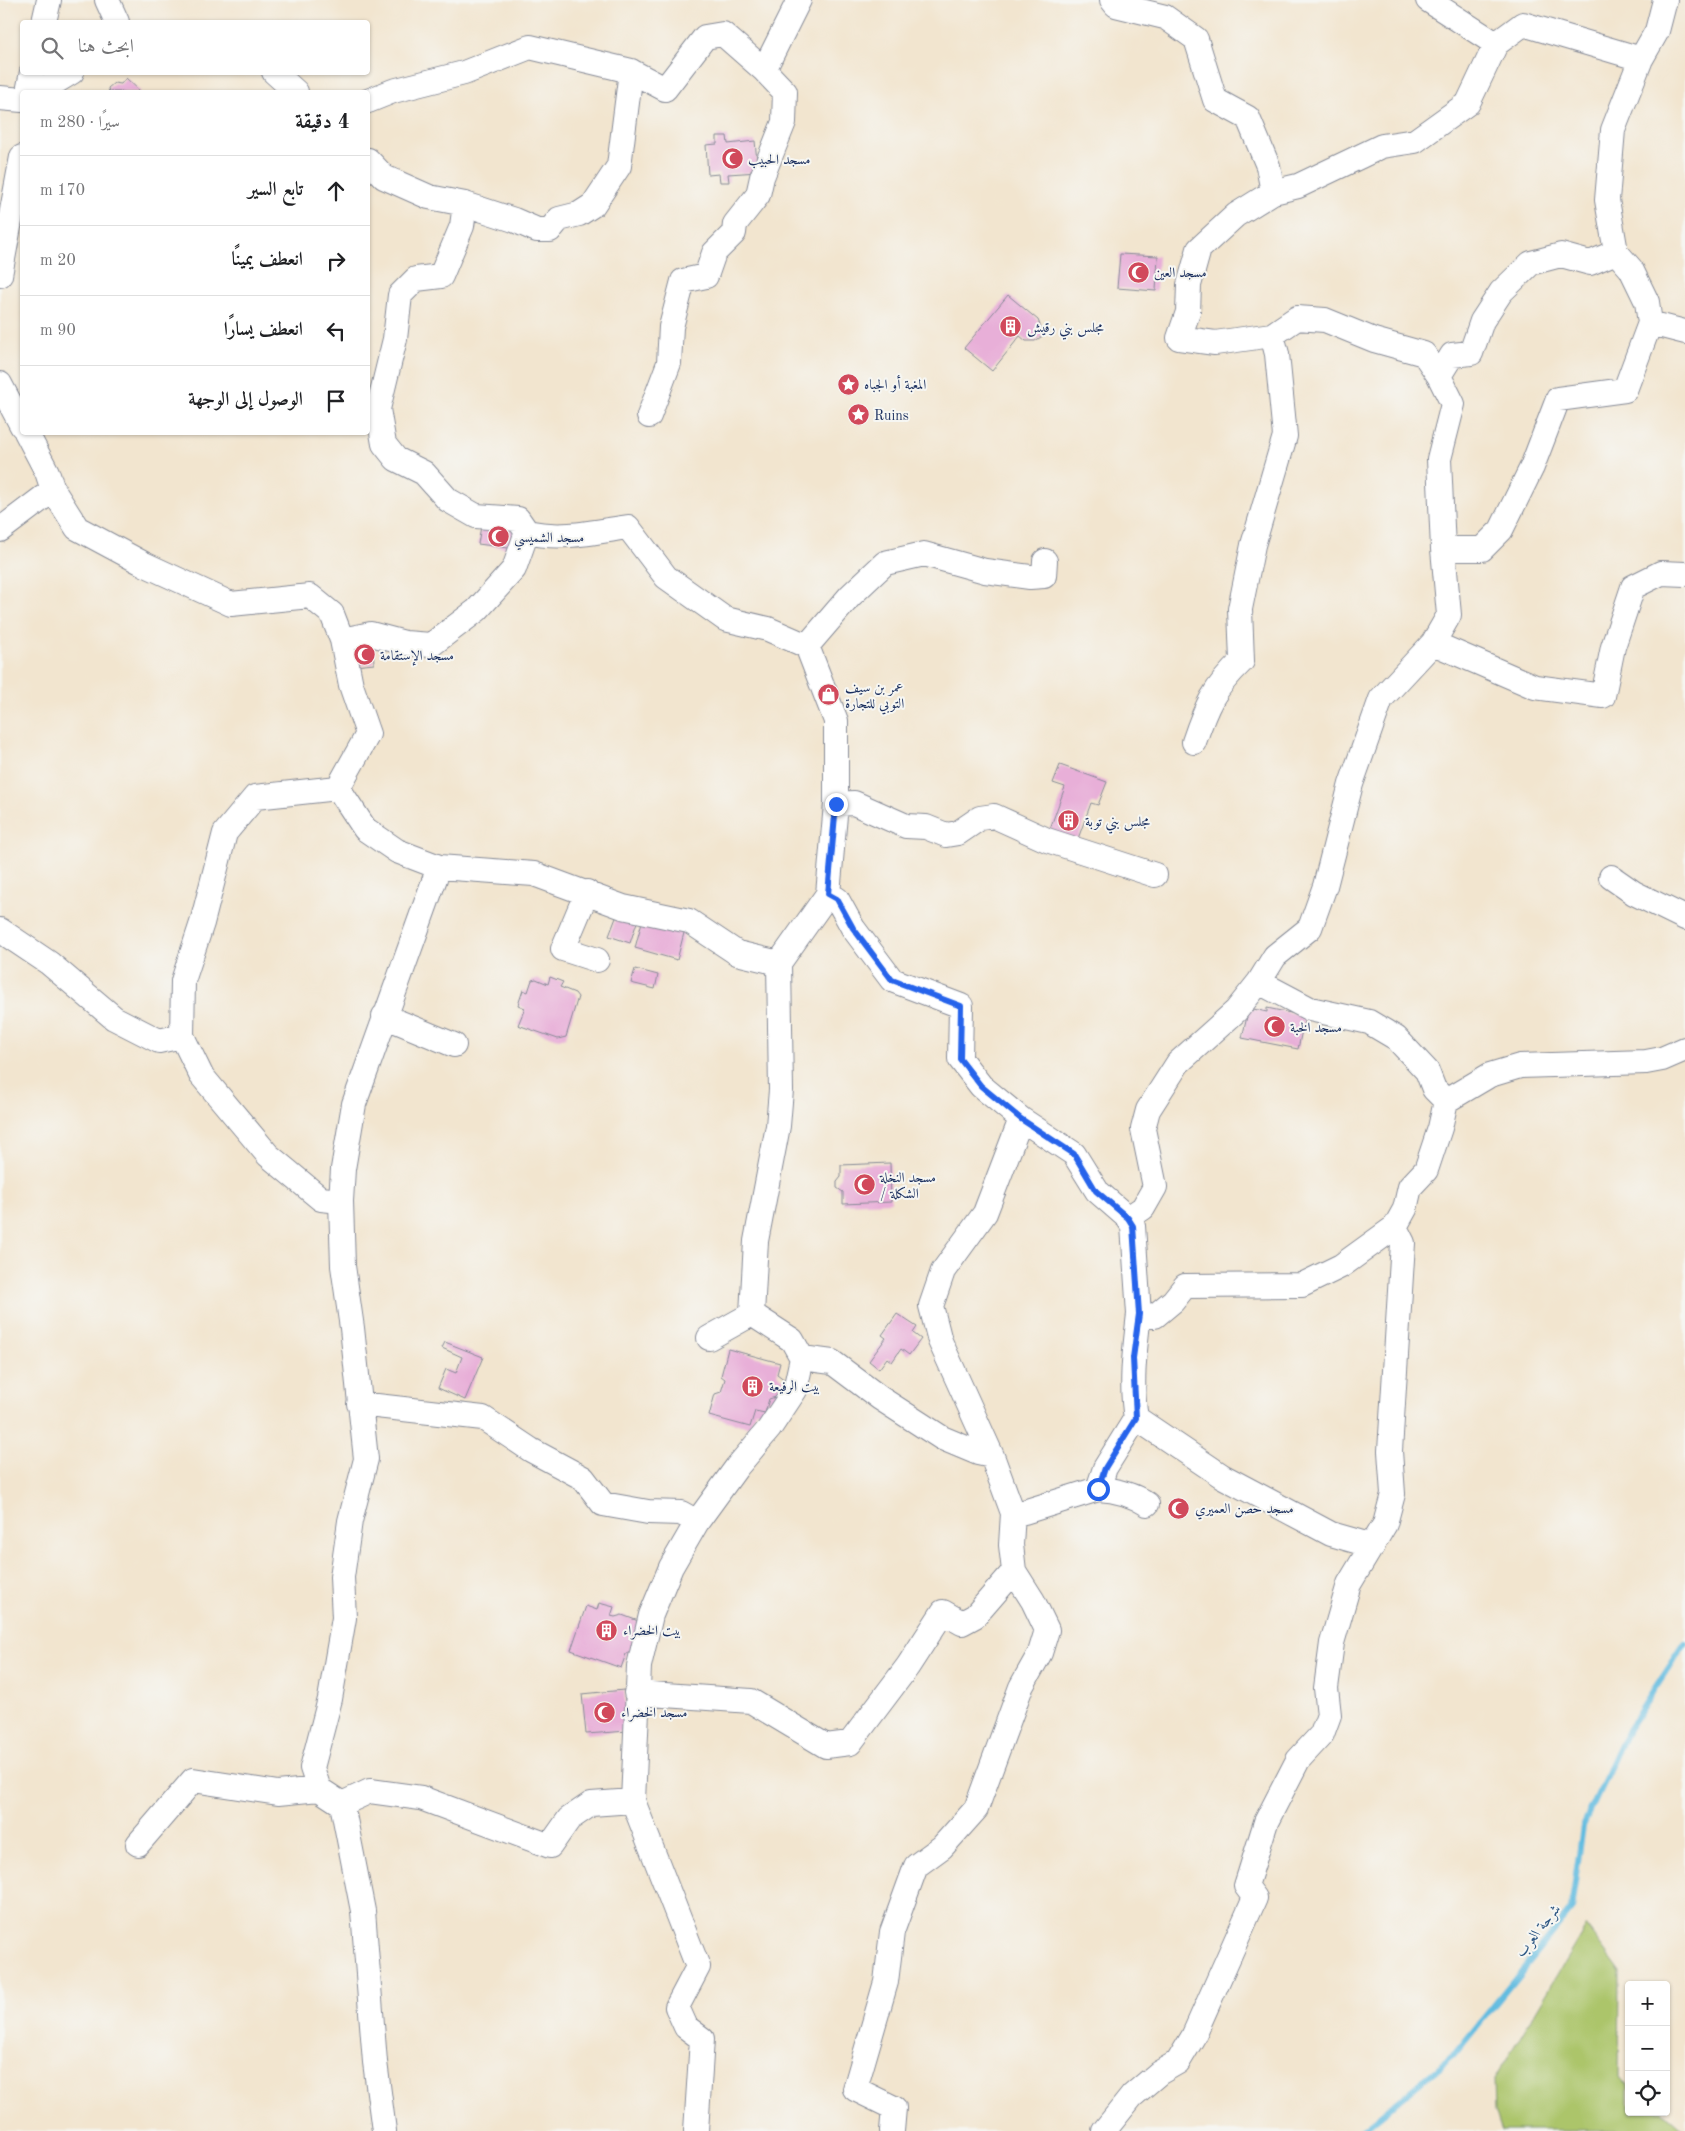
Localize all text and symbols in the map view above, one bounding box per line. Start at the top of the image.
search box [20,20,370,75]
icon: search [38,34,66,62]
text: ابحث هنا [78,38,134,57]
text: 4 دقيقة [295,112,350,133]
text: سيرًا · 280 m [40,115,120,131]
mosque icon: مسجد الحبيب [720,147,744,171]
place label: مسجد الحبيب [748,153,810,169]
icon: ahead [322,177,350,205]
text: تابع السير [248,181,303,200]
text: 170 m [40,183,85,199]
icon: right [322,247,350,275]
text: انعطف يمينًا [231,251,303,270]
text: 20 m [40,253,76,269]
mosque icon: مسجد العين [1126,260,1150,284]
place label: مسجد العين [1154,266,1207,281]
building icon: مجلس بني رقيش [999,315,1023,339]
icon: left [322,317,350,345]
text: انعطف يسارًا [224,321,303,340]
place label: مجلس بني رقيش [1027,321,1104,340]
text: 90 m [40,323,76,339]
place icon: المغبة أو الجباه [836,372,860,396]
place label: المغبة أو الجباه [864,374,926,393]
icon: arrive [322,387,350,415]
text: الوصول إلى الوجهة [188,391,303,410]
place icon: Ruins [846,403,870,427]
place label: Ruins [874,409,909,423]
mosque icon: مسجد الشميسي [486,525,510,549]
place label: مسجد الشميسي [514,531,584,551]
mosque icon: مسجد الإستقامة [352,643,376,667]
place label: مسجد الإستقامة [380,649,454,666]
place label: عمر بن سيف التوبي للتجارة [845,681,904,715]
shop icon: عمر بن سيف التوبي للتجارة [817,683,841,707]
route end [825,793,848,816]
building icon: مجلس بني توبة [1057,809,1081,833]
place label: مجلس بني توبة [1085,815,1151,834]
mosque icon: مسجد الخبة [1262,1015,1286,1039]
place label: مسجد الخبة [1290,1021,1342,1036]
place label: مسجد النخلة / الشكلة [879,1171,936,1201]
mosque icon: مسجد النخلة / الشكلة [852,1173,876,1197]
building icon: بيت الرفيعة [741,1374,765,1398]
place label: بيت الرفيعة [769,1379,820,1395]
route start [1087,1478,1110,1501]
mosque icon: مسجد حصن العميري [1167,1496,1191,1520]
place label: مسجد حصن العميري [1195,1502,1294,1520]
building icon: بيت الخضراء [595,1618,619,1642]
place label: بيت الخضراء [623,1624,681,1640]
mosque icon: مسجد الخضراء [593,1700,617,1724]
place label: مسجد الخضراء [621,1706,688,1722]
water label: شرجة العرب [1514,1902,1565,1961]
map controls [1625,1981,1670,2116]
button: + [1625,1981,1670,2026]
button: − [1625,2026,1670,2071]
button: locate [1625,2071,1670,2116]

